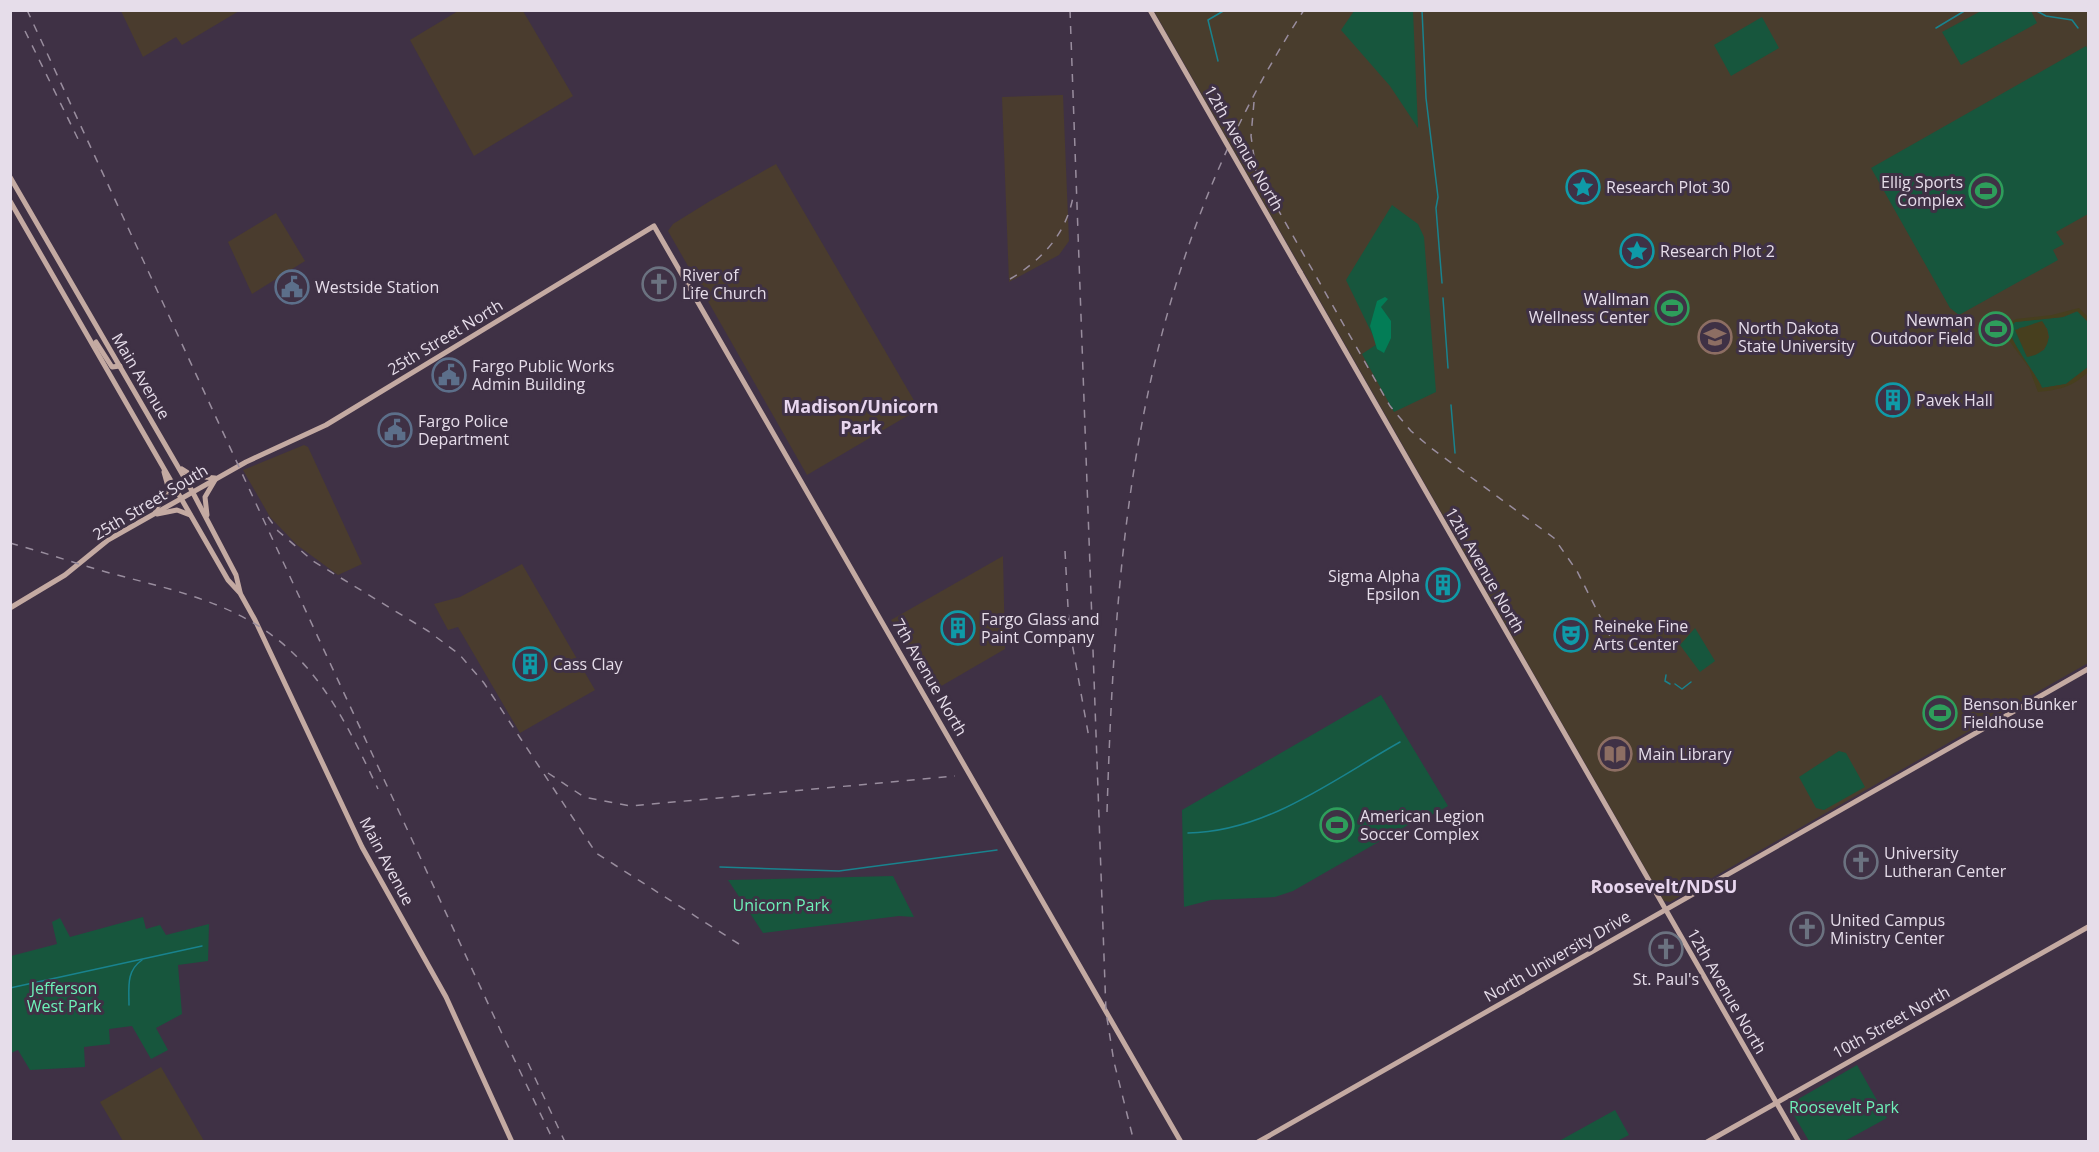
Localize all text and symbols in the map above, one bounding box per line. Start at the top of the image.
street label: 12th Avenue North [1199,81,1289,215]
place icon: Research Plot 30 [1565,169,1601,205]
place label: Ellig Sports Complex [1881,171,1964,211]
sports icon: Ellig Sports Complex [1968,173,2004,209]
place label: Research Plot 30 [1606,176,1730,198]
place icon: Research Plot 2 [1619,233,1655,269]
place label: Research Plot 2 [1660,240,1775,262]
place label: River of Life Church [682,264,767,304]
church icon: River of Life Church [641,266,677,302]
public building icon: Westside Station [274,269,310,305]
place label: Westside Station [315,276,439,298]
place label: Wallman Wellness Center [1529,288,1649,328]
sports icon: Wallman Wellness Center [1654,290,1690,326]
street label: 25th Street North [383,294,507,380]
place label: Newman Outdoor Field [1870,309,1973,349]
sports icon: Newman Outdoor Field [1978,311,2014,347]
place label: North Dakota State University [1738,317,1856,357]
school or university icon: North Dakota State University [1697,319,1733,355]
street label: Main Avenue [107,329,175,423]
place label: Fargo Public Works Admin Building [472,355,614,395]
public building icon: Fargo Public Works Admin Building [431,357,467,393]
building icon: Pavek Hall [1875,382,1911,418]
place label: Pavek Hall [1916,389,1993,411]
district label: Madison/Unicorn Park [783,394,939,439]
place label: Fargo Police Department [418,410,509,450]
public building icon: Fargo Police Department [377,412,413,448]
street label: 25th Street South [88,459,212,545]
street label: 12th Avenue North [1440,503,1530,637]
place label: Sigma Alpha Epsilon [1328,565,1420,605]
building icon: Sigma Alpha Epsilon [1425,567,1461,603]
place label: Fargo Glass and Paint Company [981,608,1100,648]
building icon: Fargo Glass and Paint Company [940,610,976,646]
street label: 7th Avenue North [887,614,973,740]
place label: Reineke Fine Arts Center [1594,615,1688,655]
theatre icon: Reineke Fine Arts Center [1553,617,1589,653]
building icon: Cass Clay [512,646,548,682]
place label: Cass Clay [553,653,623,675]
place label: Benson Bunker Fieldhouse [1963,693,2078,733]
sports icon: Benson Bunker Fieldhouse [1922,695,1958,731]
library icon: Main Library [1597,736,1633,772]
place label: Main Library [1638,743,1732,765]
place label: American Legion Soccer Complex [1360,805,1485,845]
sports icon: American Legion Soccer Complex [1319,807,1355,843]
street label: Main Avenue [355,813,419,909]
place label: University Lutheran Center [1884,842,2007,882]
church icon: University Lutheran Center [1843,844,1879,880]
district label: Roosevelt/NDSU [1591,874,1737,898]
park label: Unicorn Park [733,894,830,916]
street label: North University Drive [1480,905,1634,1007]
place label: United Campus Ministry Center [1830,909,1945,949]
church icon: United Campus Ministry Center [1789,911,1825,947]
street label: 12th Avenue North [1682,924,1772,1058]
church icon: St. Paul's [1648,931,1684,967]
place label: St. Paul's [1633,968,1699,990]
park label: Jefferson West Park [27,977,102,1017]
street label: 10th Street North [1829,981,1953,1063]
park label: Roosevelt Park [1789,1096,1900,1118]

